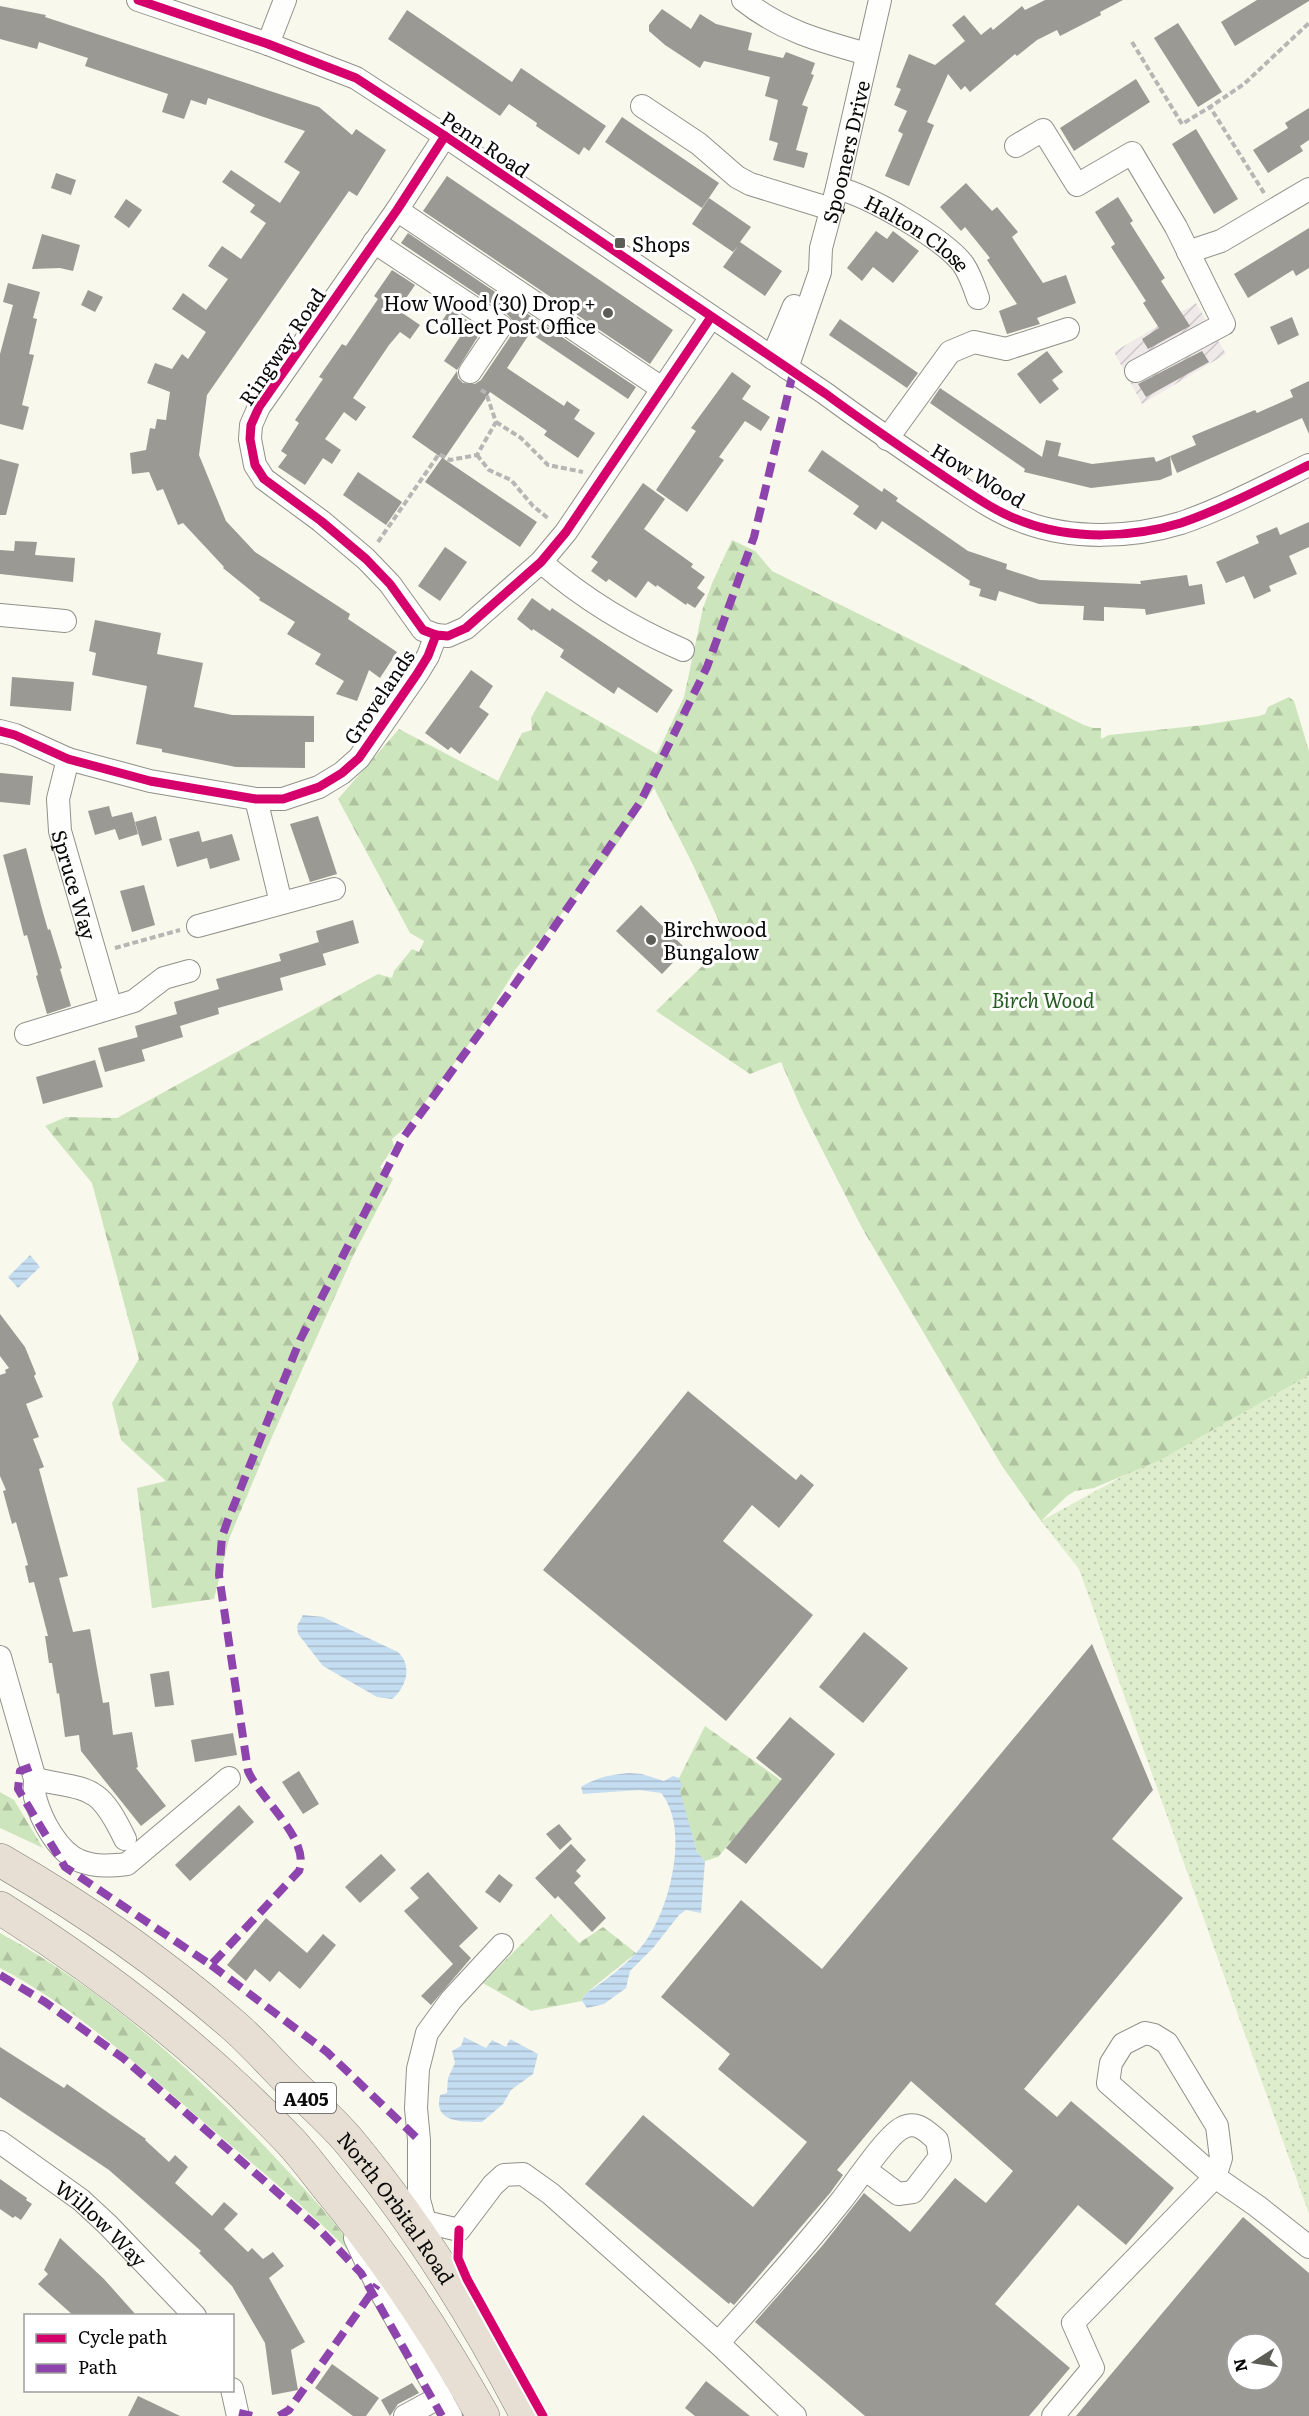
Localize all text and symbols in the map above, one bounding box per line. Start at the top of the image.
street label: Spooners Drive [813,77,876,226]
street label: Penn Road [436,102,536,184]
street label: Halton Close [860,186,978,277]
place label: Shops [632,228,690,258]
marker: Shops [613,236,627,250]
street label: Ringway Road [230,281,332,411]
place label: How Wood (30) Drop + Collect Post Office [383,287,596,340]
marker: How Wood (30) Drop + Collect Post Office [601,306,615,320]
street label: How Wood [926,434,1032,514]
street label: Grovelands [335,643,421,749]
street label: Spruce Way [45,826,106,944]
place label: Birchwood Bungalow [663,913,767,966]
marker: Birchwood Bungalow [644,933,658,947]
park label: Birch Wood [991,984,1095,1014]
road number: A405 [276,2083,336,2113]
street label: North Orbital Road [331,2124,463,2289]
street label: Willow Way [49,2171,155,2273]
legend [24,2314,234,2392]
text: Cycle path [78,2323,167,2350]
north arrow [1225,2332,1285,2392]
text: Path [78,2353,117,2380]
text: N [1226,2356,1252,2374]

